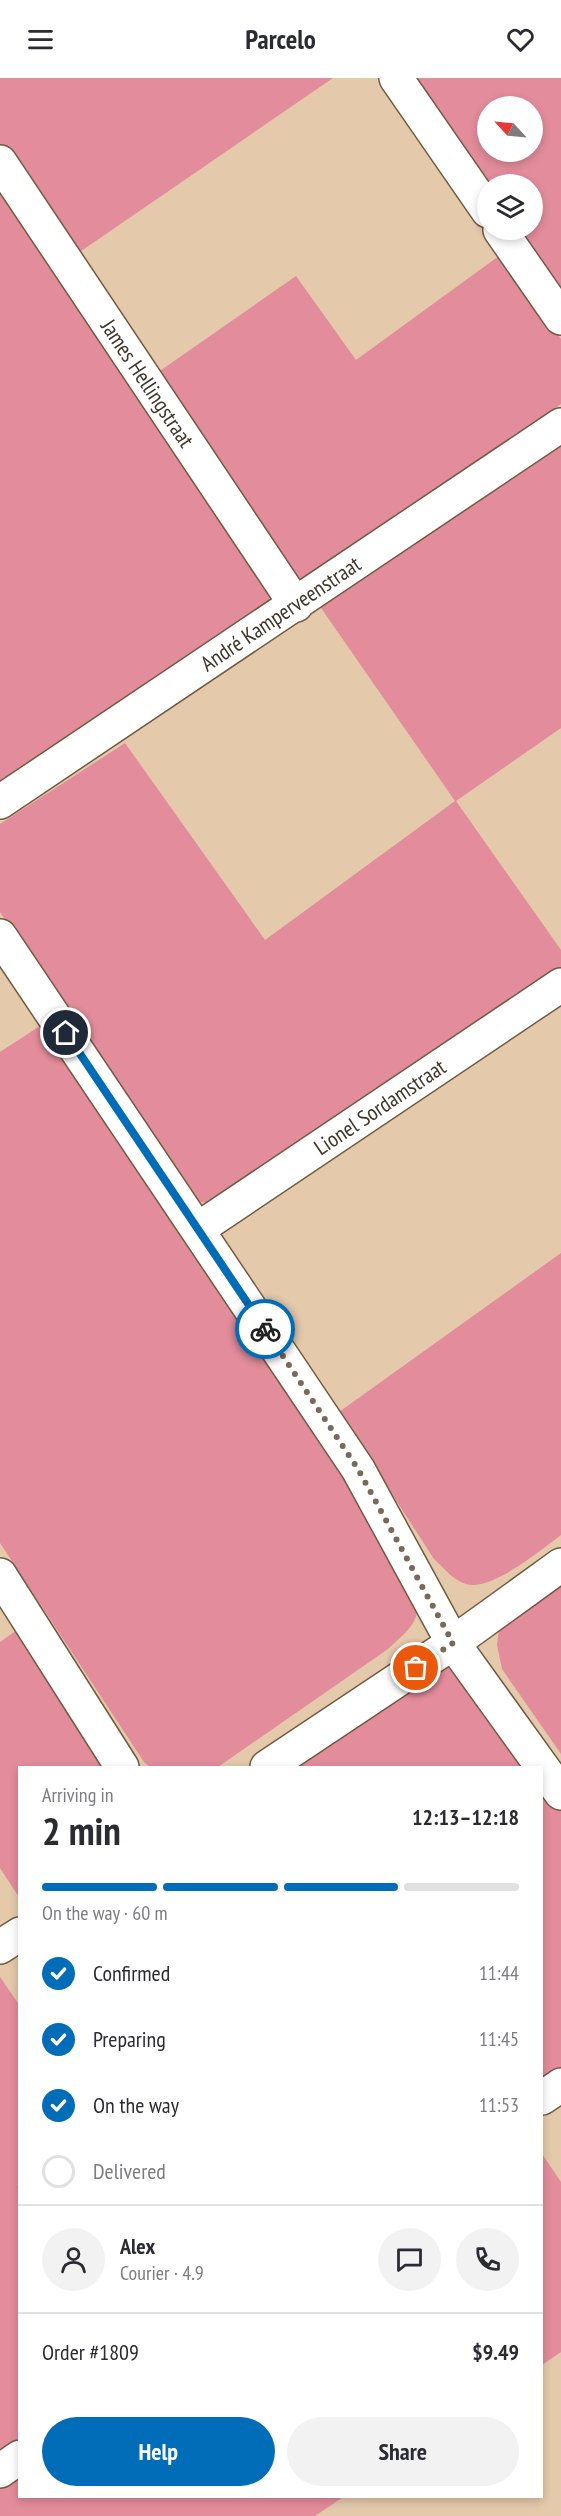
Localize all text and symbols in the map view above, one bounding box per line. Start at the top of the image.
text: Parcelo [245,22,316,56]
icon: menu [24,23,57,56]
icon: heart [504,23,537,56]
north arrow [477,96,543,162]
map controls [477,96,543,240]
button: layers [477,174,543,240]
street label: James Hellingstraat [94,313,201,452]
street label: André Kamperveenstraat [195,550,366,677]
pin [40,1007,91,1058]
icon: home [49,1016,82,1049]
street label: Lionel Sordamstraat [309,1053,451,1161]
courier [235,1299,295,1359]
icon: bike [249,1313,282,1346]
pin [390,1642,441,1693]
icon: bag [399,1651,432,1684]
text: Arriving in [42,1782,114,1808]
text: 12:13–12:18 [412,1803,519,1831]
text: 2 min [42,1805,121,1856]
text: On the way · 60 m [42,1900,168,1926]
icon: check [42,1957,75,1990]
text: Confirmed [93,1959,170,1987]
text: 11:44 [479,1960,519,1986]
icon: check [42,2023,75,2056]
text: Preparing [93,2025,166,2053]
text: 11:45 [479,2026,519,2052]
icon: check [42,2089,75,2122]
text: On the way [93,2091,179,2119]
text: 11:53 [479,2092,519,2118]
text: Delivered [93,2157,166,2185]
button: person [42,2228,105,2291]
button: chat [378,2228,441,2291]
button: phone [456,2228,519,2291]
text: Alex [120,2232,155,2260]
text: Courier · 4.9 [120,2260,204,2286]
text: Order #1809 [42,2338,139,2366]
text: $9.49 [472,2338,519,2366]
button: Help [42,2417,275,2486]
button: Share [287,2417,519,2486]

